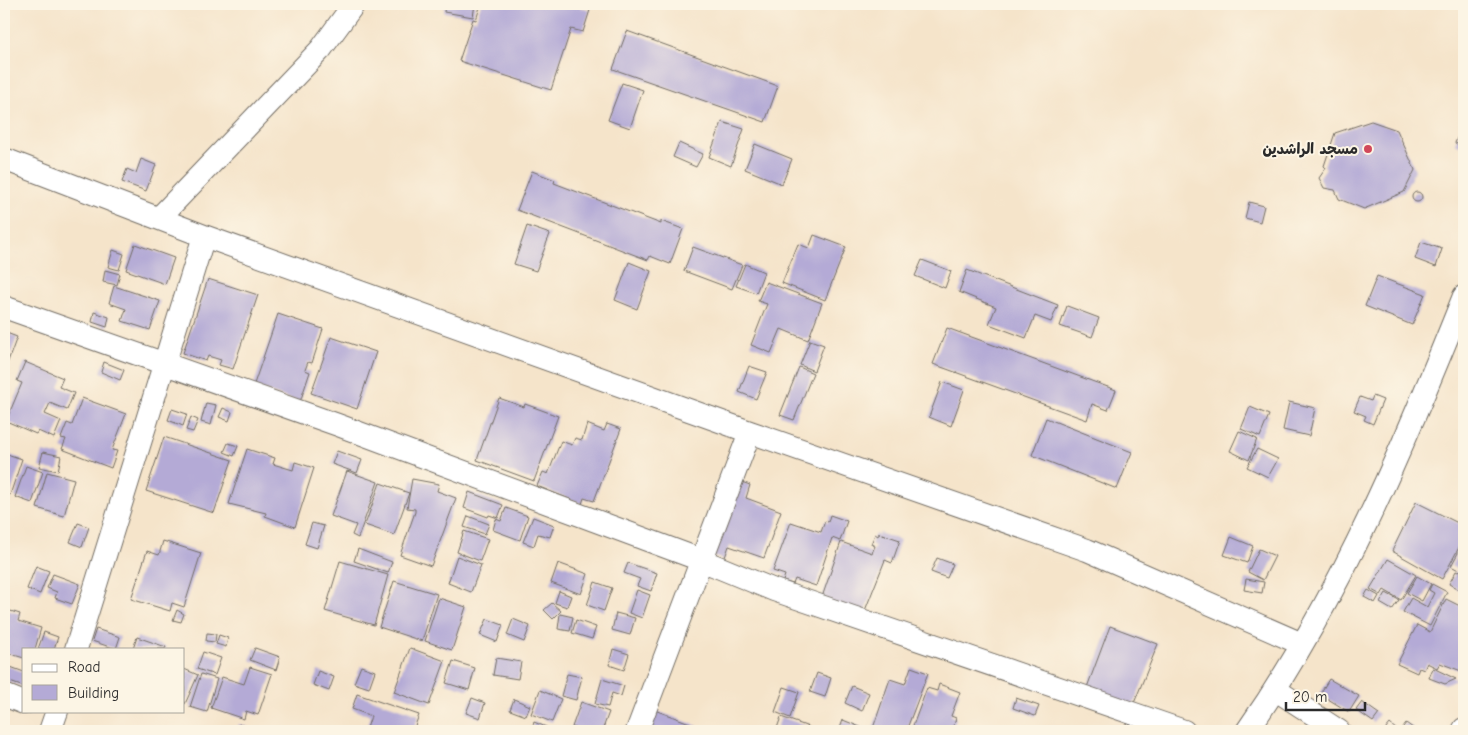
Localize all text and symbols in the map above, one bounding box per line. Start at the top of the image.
place label: مسجد الراشدين [1263,140,1358,158]
marker: مسجد الراشدين [1362,143,1374,155]
legend [22,648,185,712]
text: Road [68,658,100,676]
scale bar [1286,680,1364,712]
text: Building [68,684,119,702]
text: 20 m [1293,688,1327,706]

